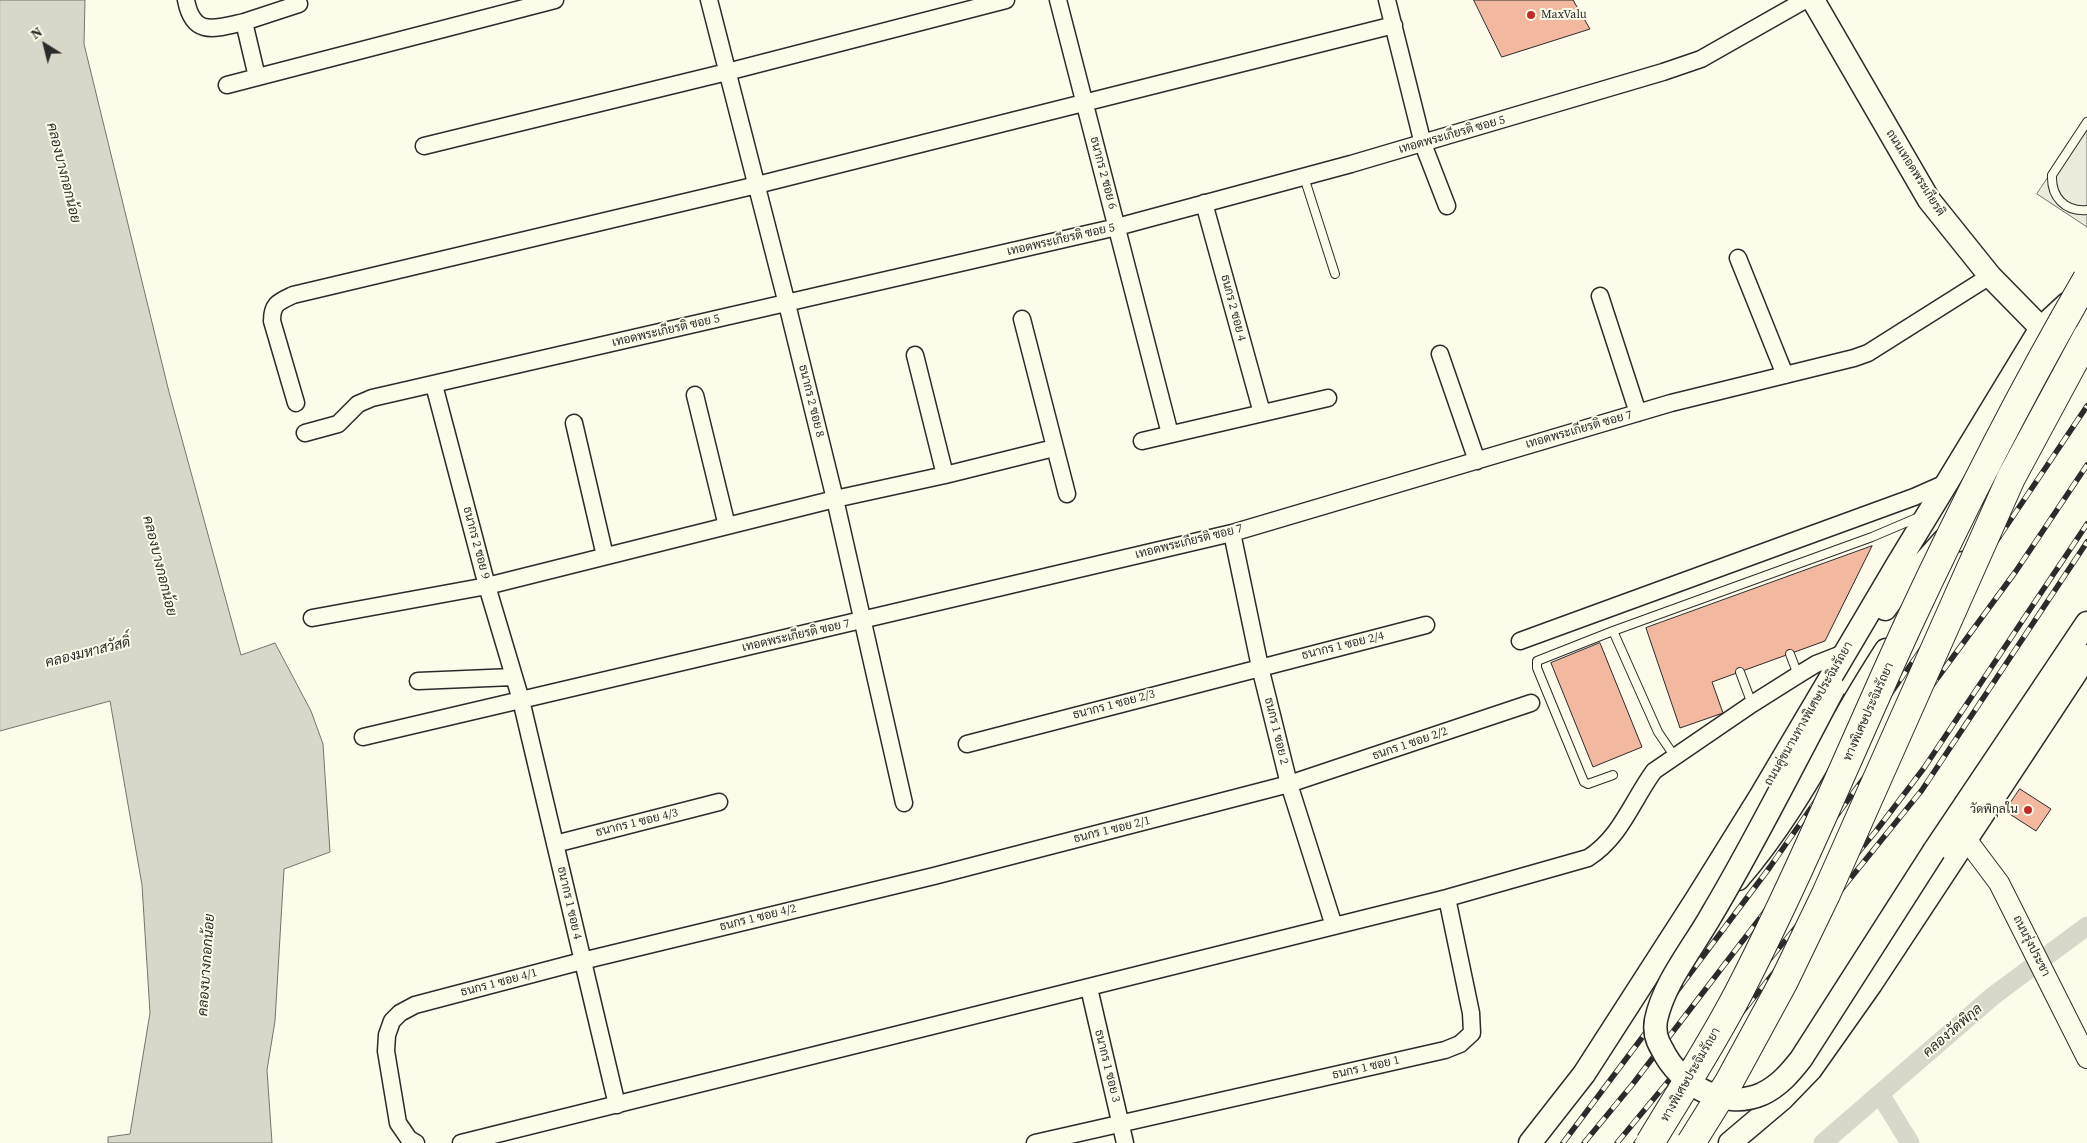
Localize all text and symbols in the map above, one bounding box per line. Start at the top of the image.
place label: MaxValu [1541,8,1587,22]
marker: MaxValu [1525,9,1537,21]
north arrow [20,20,70,70]
text: N [26,22,46,44]
street label: เทอดพระเกียรติ ซอย 5 [1397,113,1507,157]
water label: คลองบางกอกน้อย [42,121,84,225]
street label: ถนนเทอดพระเกียรติ [1883,127,1947,219]
street label: ธนากร 2 ซอย 6 [1086,135,1120,211]
street label: เทอดพระเกียรติ ซอย 5 [1006,221,1116,259]
street label: ธนกร 2 ซอย 4 [1217,273,1249,343]
street label: เทอดพระเกียรติ ซอย 5 [611,312,721,350]
street label: ธนากร 2 ซอย 8 [795,363,827,439]
street label: เทอดพระเกียรติ ซอย 7 [1524,408,1634,452]
street label: ธนากร 2 ซอย 9 [459,505,493,581]
water label: คลองบางกอกน้อย [138,514,180,618]
street label: เทอดพระเกียรติ ซอย 7 [1134,522,1244,562]
street label: เทอดพระเกียรติ ซอย 7 [741,617,851,655]
street label: ธนากร 1 ซอย 2/4 [1300,629,1386,663]
water label: คลองมหาสวัสดิ์ [44,634,132,672]
street label: ถนนคู่ขนานทางพิเศษประจิมรัถยา [1762,639,1856,789]
street label: ทางพิเศษประจิมรัถยา [1841,660,1897,764]
street label: ธนากร 1 ซอย 2/3 [1071,687,1157,723]
street label: ธนกร 1 ซอย 2 [1261,696,1291,766]
street label: ธนกร 1 ซอย 2/2 [1371,724,1449,764]
place label: วัดพิกุลใน [1970,803,2018,817]
marker: วัดพิกุลใน [2022,804,2034,816]
street label: ธนากร 1 ซอย 4/3 [594,806,680,840]
street label: ธนกร 1 ซอย 2/1 [1072,814,1152,846]
street label: ธนากร 1 ซอย 4 [554,865,584,941]
street label: ธนกร 1 ซอย 4/2 [718,902,798,934]
water label: คลองบางกอกน้อย [195,913,219,1017]
street label: ถนนรุ่งประชา [2009,913,2053,979]
street label: ธนกร 1 ซอย 4/1 [459,966,539,1000]
water label: คลองวัดพิกุล [1920,1001,1986,1061]
street label: ทางพิเศษประจิมรัถยา [1658,1025,1724,1125]
street label: ธนากร 1 ซอย 3 [1091,1028,1123,1104]
street label: ธนกร 1 ซอย 1 [1331,1053,1401,1083]

